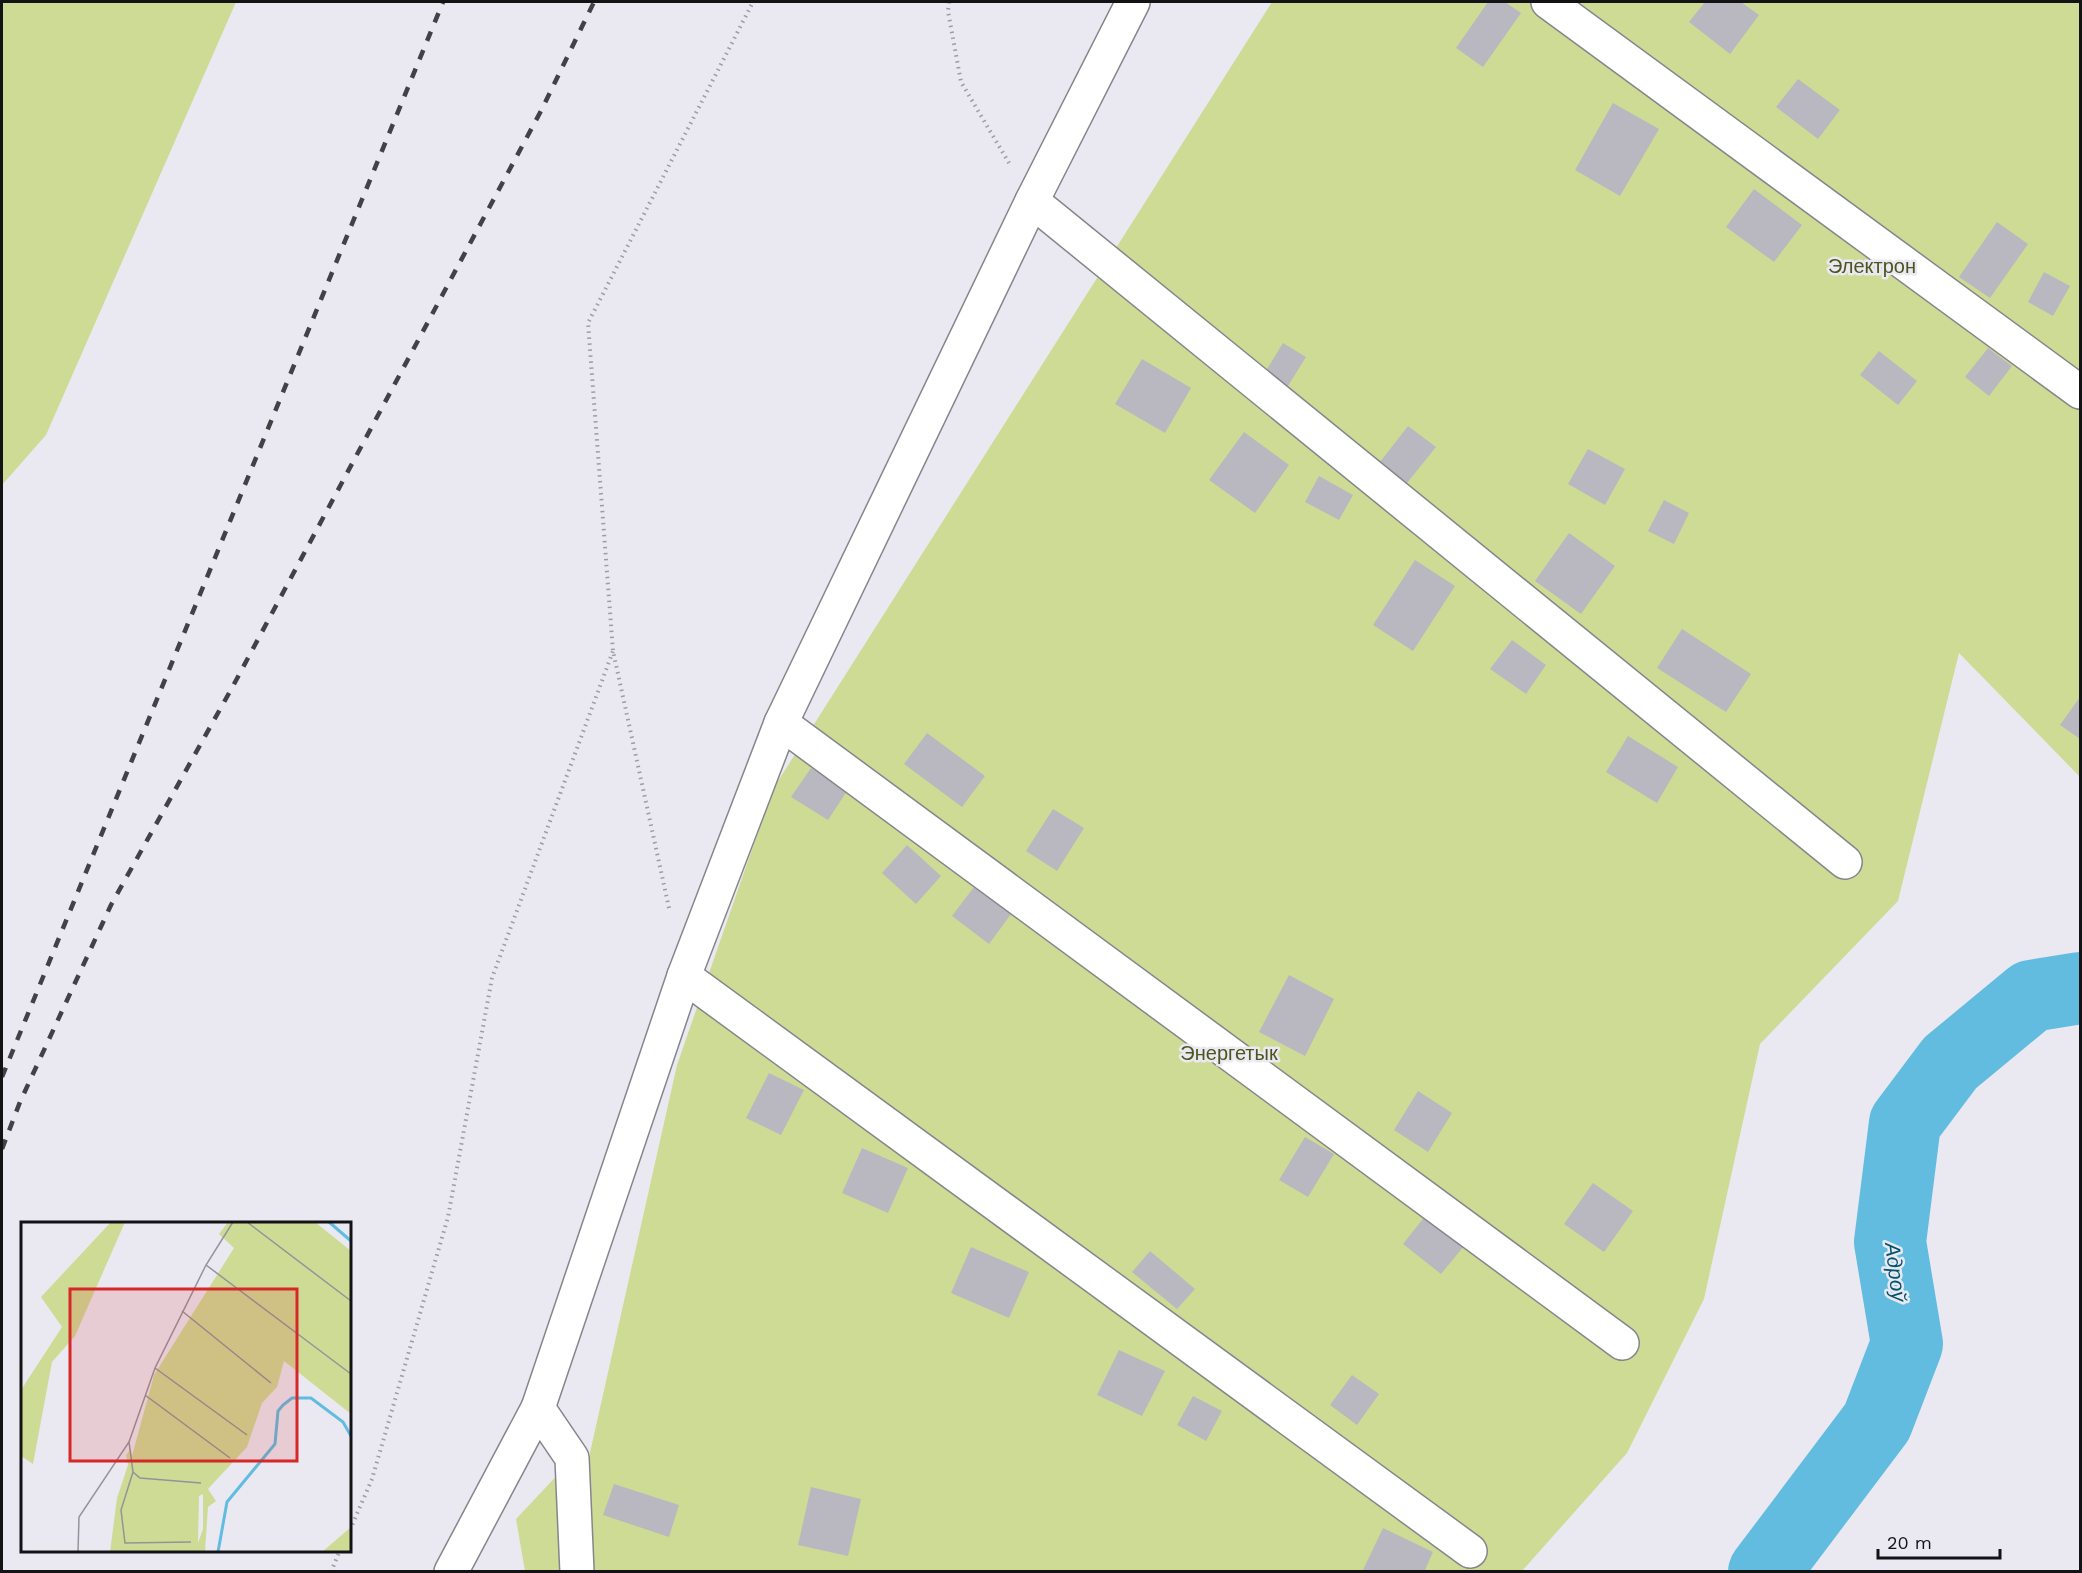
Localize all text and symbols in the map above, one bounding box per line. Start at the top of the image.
park label: Электрон [1828,254,1916,278]
park label: Энергетык [1180,1041,1278,1065]
inset map [21,1222,351,1552]
water label: Адроў [1880,1239,1912,1305]
scale bar [1878,1522,2000,1560]
text: 20 m [1887,1532,1932,1553]

